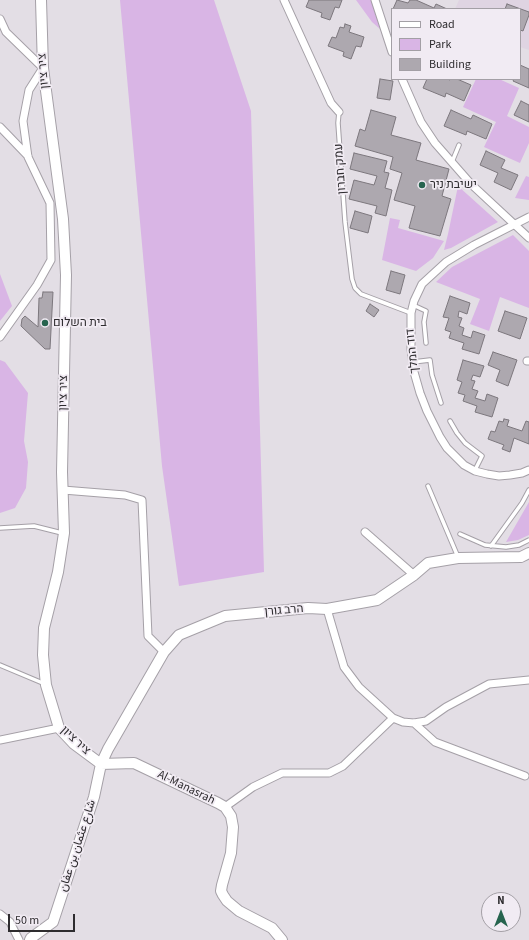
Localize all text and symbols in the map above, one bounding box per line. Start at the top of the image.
legend [391,8,521,80]
text: Road [429,16,455,33]
text: Park [429,36,451,53]
street label: ציר ציון [35,53,53,89]
text: Building [429,56,471,73]
street label: עמק חברון [332,143,350,195]
place label: ישיבת ניר [430,178,477,192]
marker: ישיבת ניר [417,180,427,190]
place label: בית השלום [53,316,107,330]
marker: בית השלום [40,318,50,328]
street label: דוד המלך [403,328,423,374]
street label: ציר ציון [56,375,72,411]
street label: הרב גורן [264,602,304,620]
street label: ציר ציון [57,724,93,758]
street label: Al-Manasrah [155,768,217,808]
street label: شارع عثمان بن عفان [56,798,100,894]
north arrow [481,892,521,932]
text: N [497,893,505,908]
scale bar [10,906,77,932]
text: 50 m [15,912,39,929]

